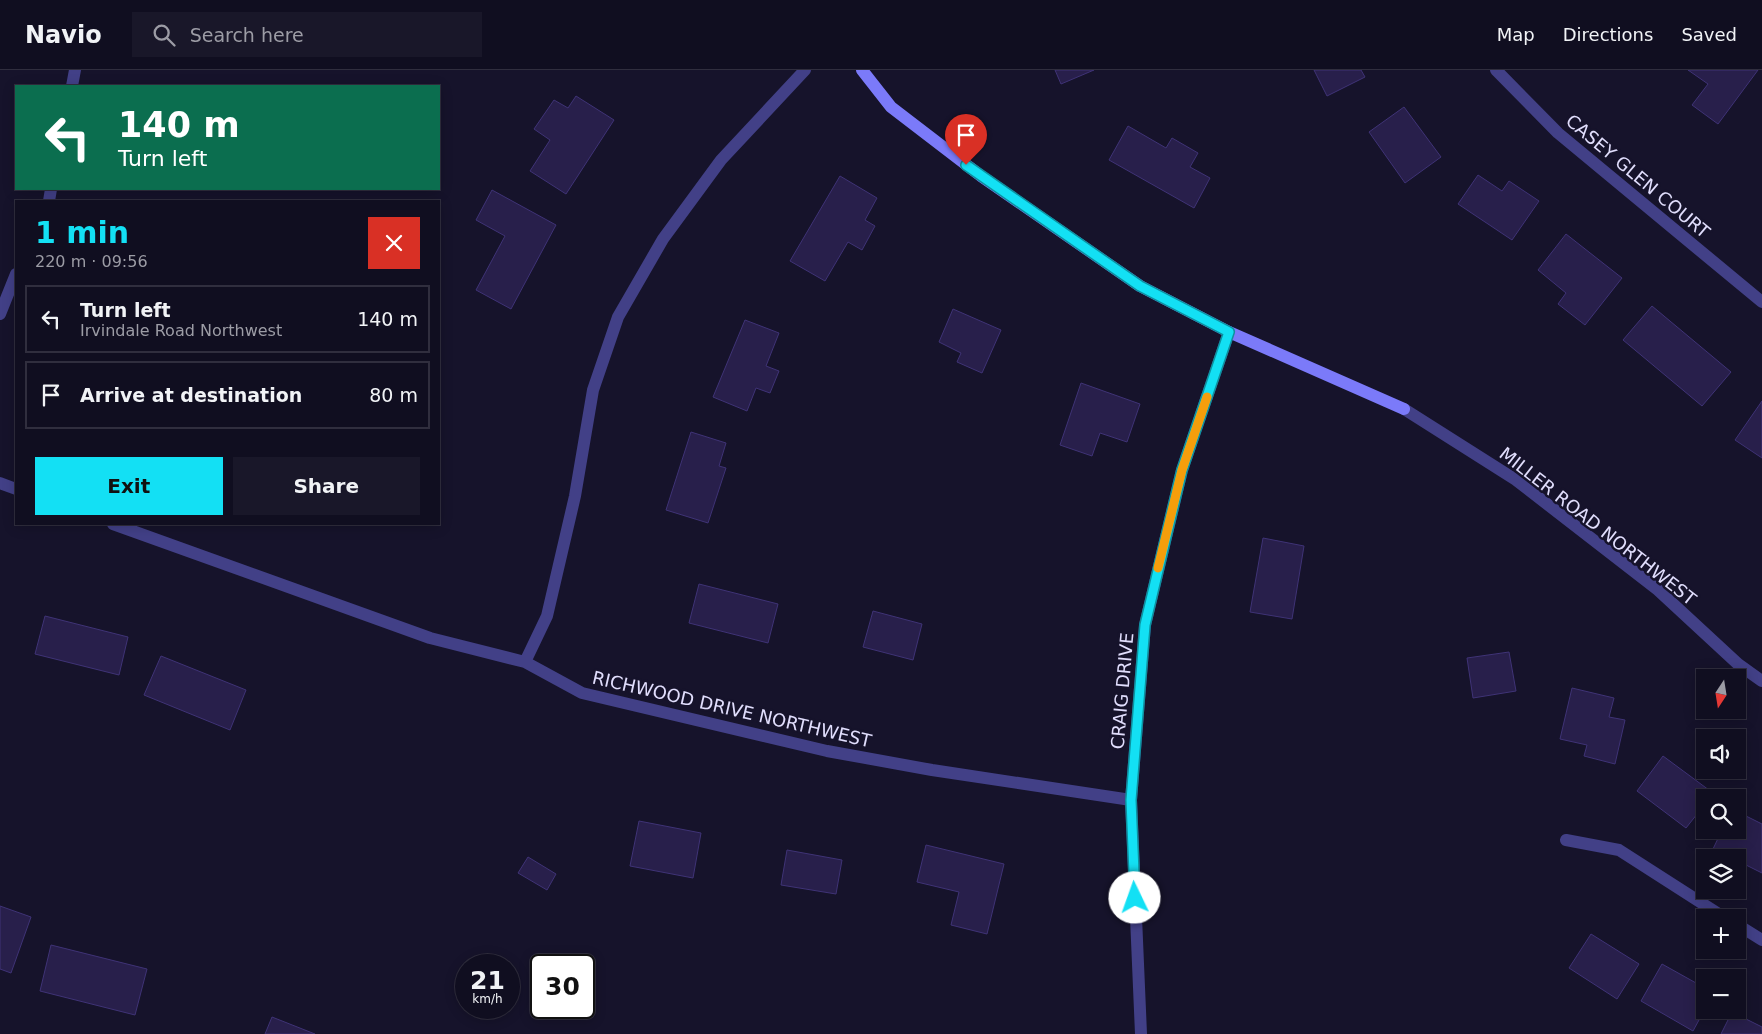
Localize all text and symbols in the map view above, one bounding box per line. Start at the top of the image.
search box [132,12,482,57]
text: Navio [25,21,102,49]
icon: search [150,21,178,49]
text: Search here [190,24,304,46]
text: Map [1497,24,1535,45]
text: Directions [1563,24,1653,45]
text: Saved [1681,24,1737,45]
icon: left [35,105,100,170]
text: 140 m [118,105,240,145]
street label: CASEY GLEN COURT [1562,110,1715,243]
pin [945,114,987,165]
icon: arrive [952,121,980,149]
text: Turn left [118,146,207,171]
text: 1 min [35,215,129,250]
button: close [368,217,420,269]
text: 220 m · 09:56 [35,252,148,271]
text: Turn left [80,299,171,321]
icon: left [37,305,65,333]
text: 140 m [357,308,418,330]
text: Irvindale Road Northwest [80,321,282,340]
icon: arrive [37,381,65,409]
text: Arrive at destination [80,384,302,406]
text: 80 m [369,384,418,406]
street label: MILLER ROAD NORTHWEST [1496,443,1701,610]
button: Exit [35,457,223,515]
button: Share [233,457,420,515]
street label: CRAIG DRIVE [1106,632,1138,750]
street label: RICHWOOD DRIVE NORTHWEST [590,667,875,752]
north arrow [1696,669,1746,719]
map controls [1696,669,1746,1019]
button: sound [1696,729,1746,779]
button: search [1696,789,1746,839]
button: layers [1696,849,1746,899]
position arrow [1108,871,1160,923]
button: + [1696,909,1746,959]
speed limit sign: 30 [530,954,595,1019]
text: 21 [470,966,505,995]
button: − [1696,969,1746,1019]
text: km/h [472,992,503,1006]

